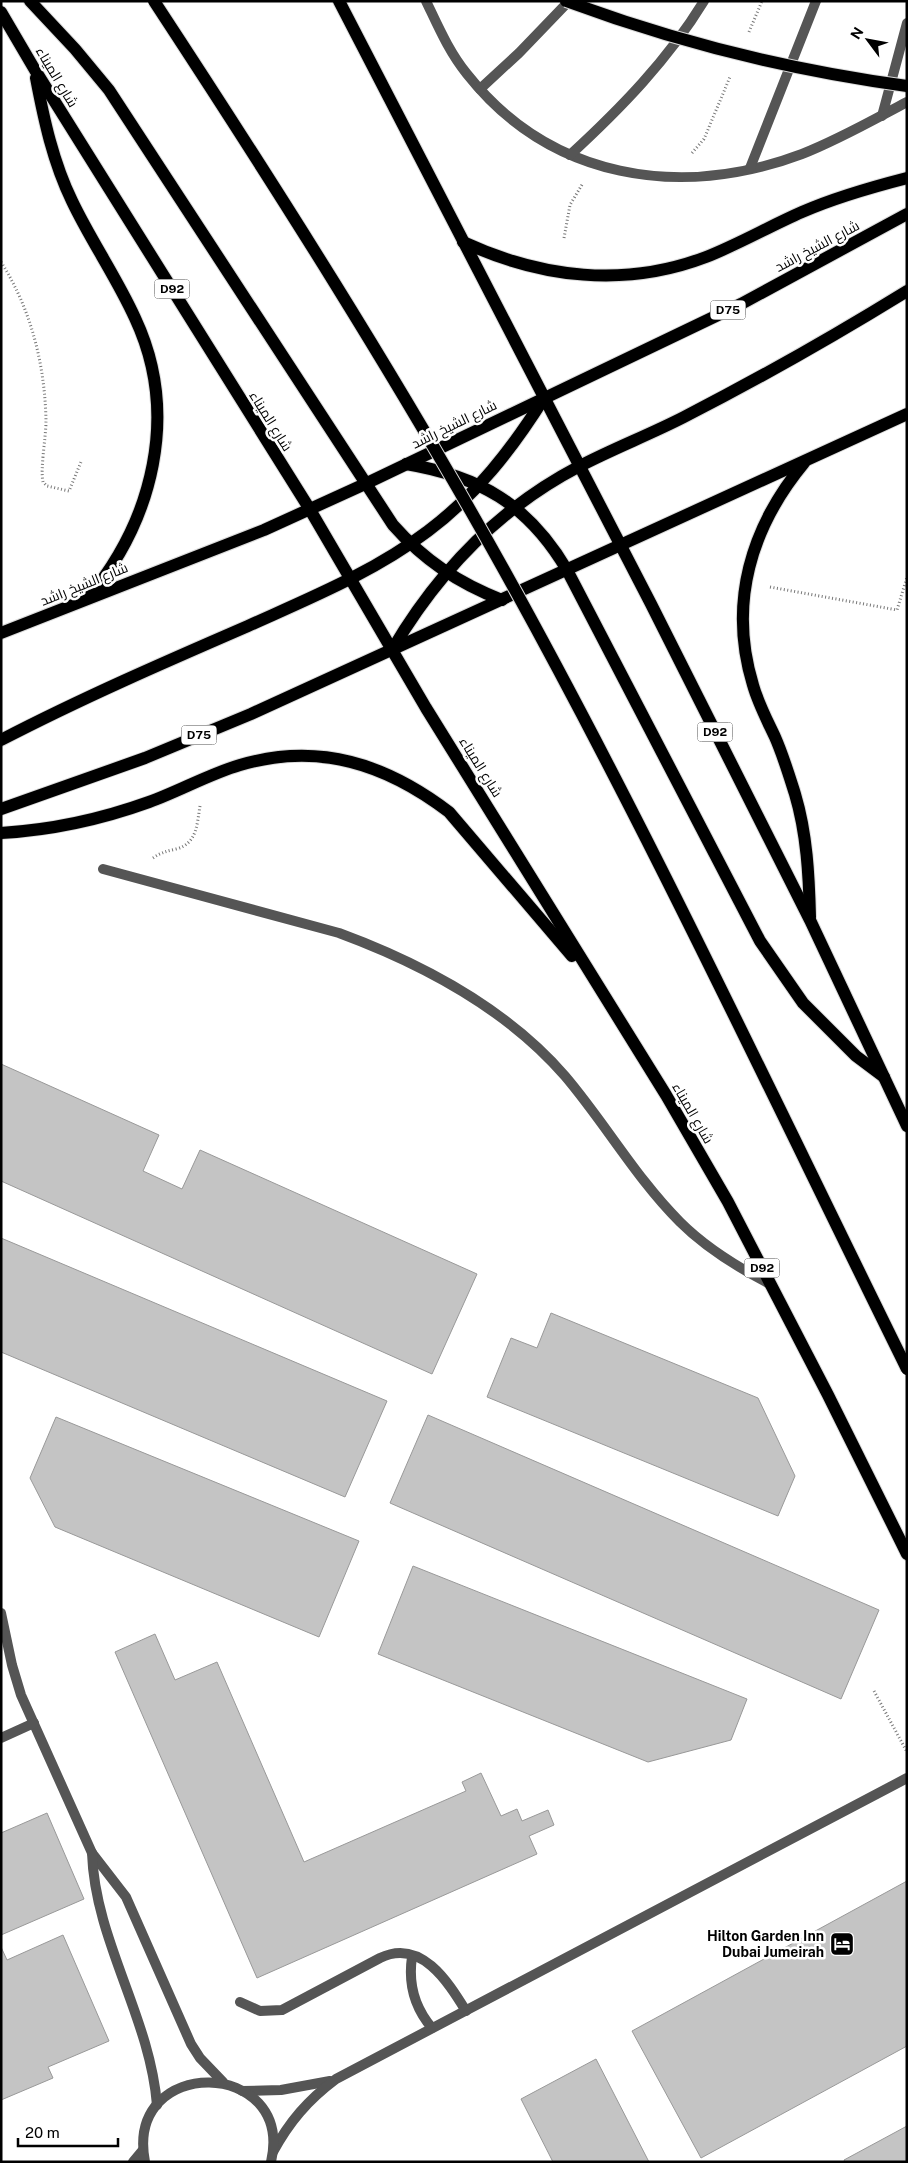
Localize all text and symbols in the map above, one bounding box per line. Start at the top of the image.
north arrow [843,15,893,65]
text: N [847,24,867,42]
street label: شارع الميناء [32,44,81,111]
street label: شارع الشيخ راشد [772,217,862,276]
road number: D92 [154,280,190,298]
road number: D75 [710,300,746,320]
street label: شارع الميناء [245,388,296,454]
street label: شارع الشيخ راشد [409,396,500,452]
street label: شارع الشيخ راشد [38,559,130,610]
road number: D92 [698,722,732,742]
road number: D75 [182,726,216,744]
street label: شارع الميناء [455,734,506,800]
street label: شارع الميناء [668,1080,717,1147]
road number: D92 [744,1258,780,1278]
place label: Hilton Garden Inn Dubai Jumeirah [707,1928,824,1960]
hotel icon: Hilton Garden Inn Dubai Jumeirah [829,1931,855,1957]
scale bar [18,2116,118,2148]
text: 20 m [25,2124,60,2141]

